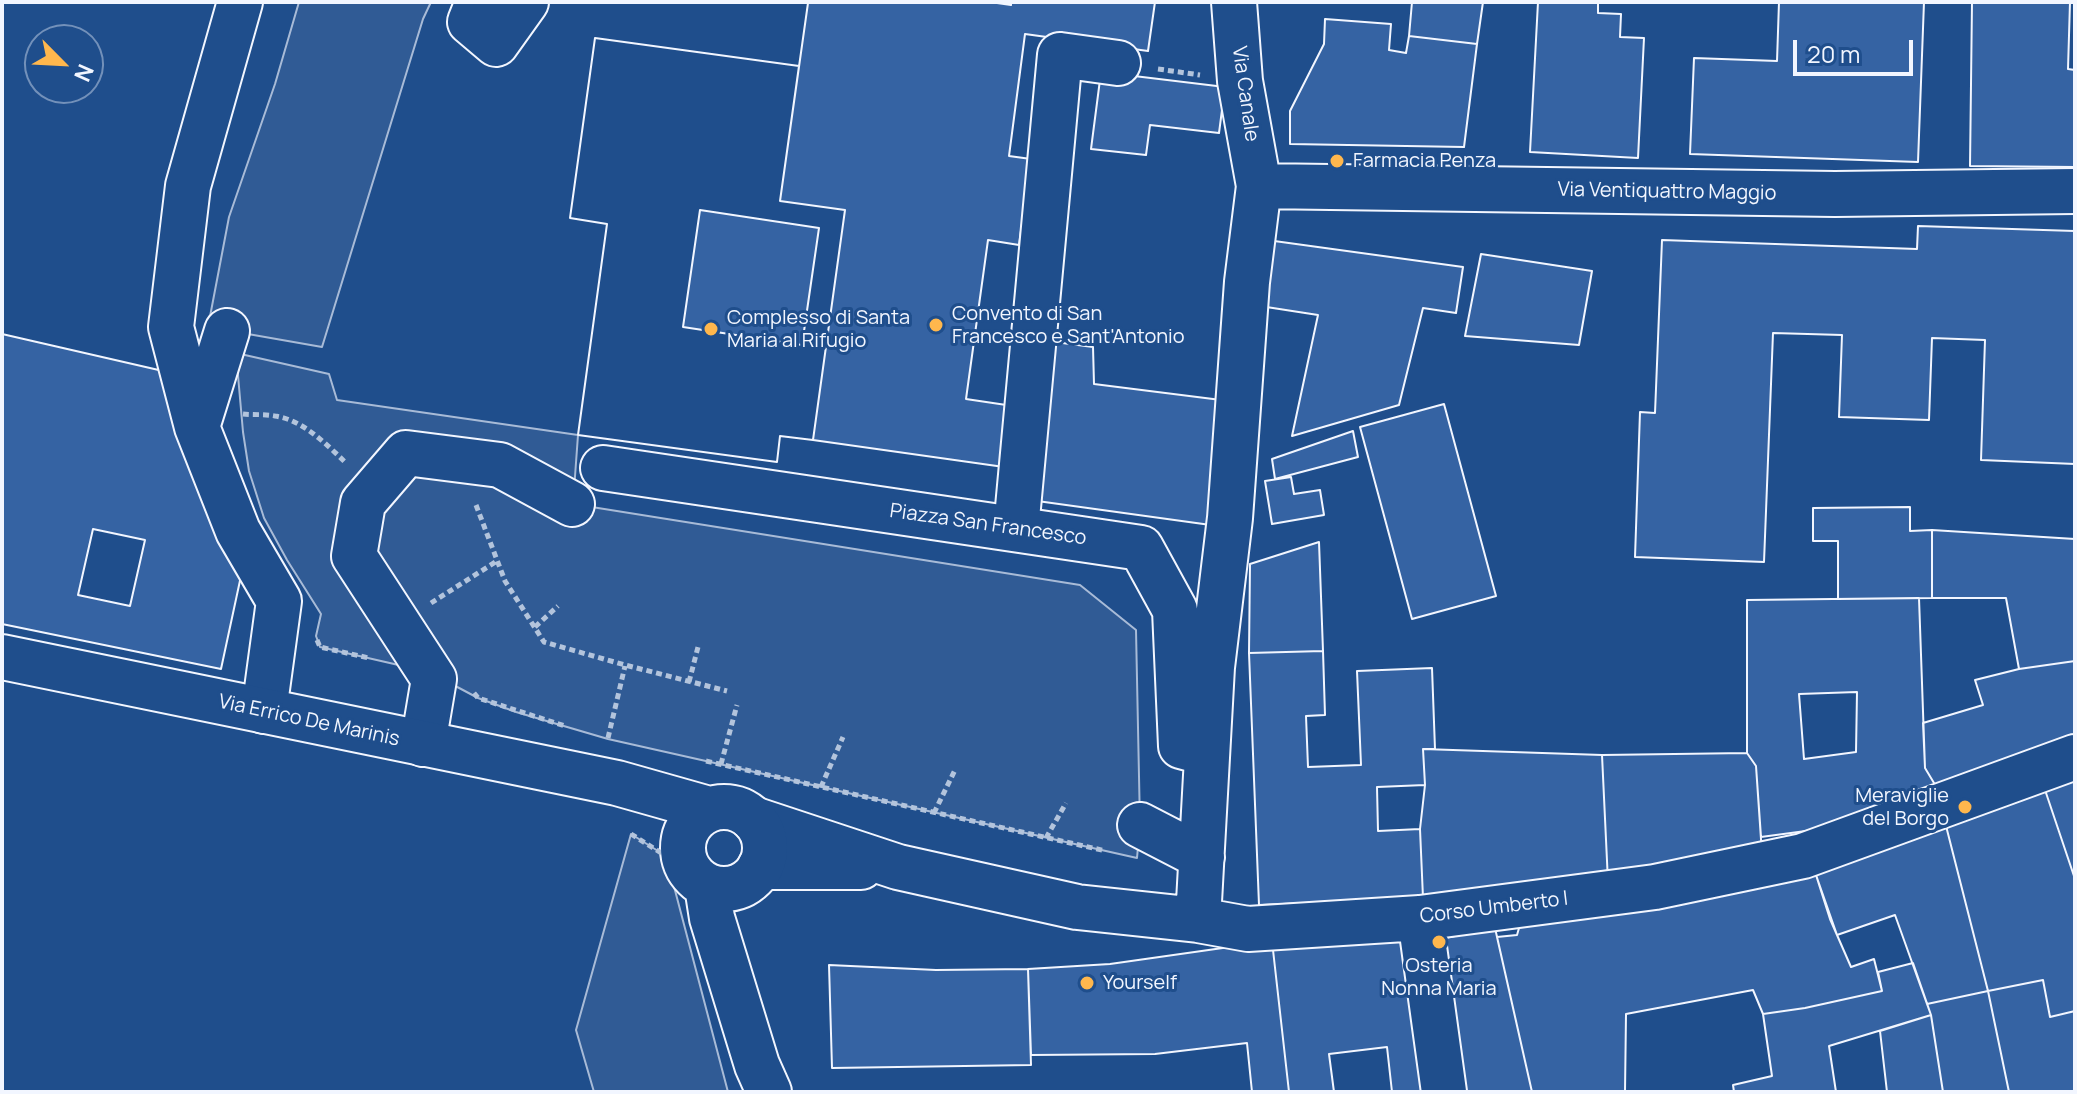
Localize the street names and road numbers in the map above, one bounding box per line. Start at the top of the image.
street label: Via Canale [1226,45,1264,143]
street label: Via Ventiquattro Maggio [1557,178,1777,206]
street label: Piazza San Francesco [888,499,1088,551]
street label: Via Errico De Marinis [216,690,402,752]
street label: Corso Umberto I [1419,887,1569,929]

